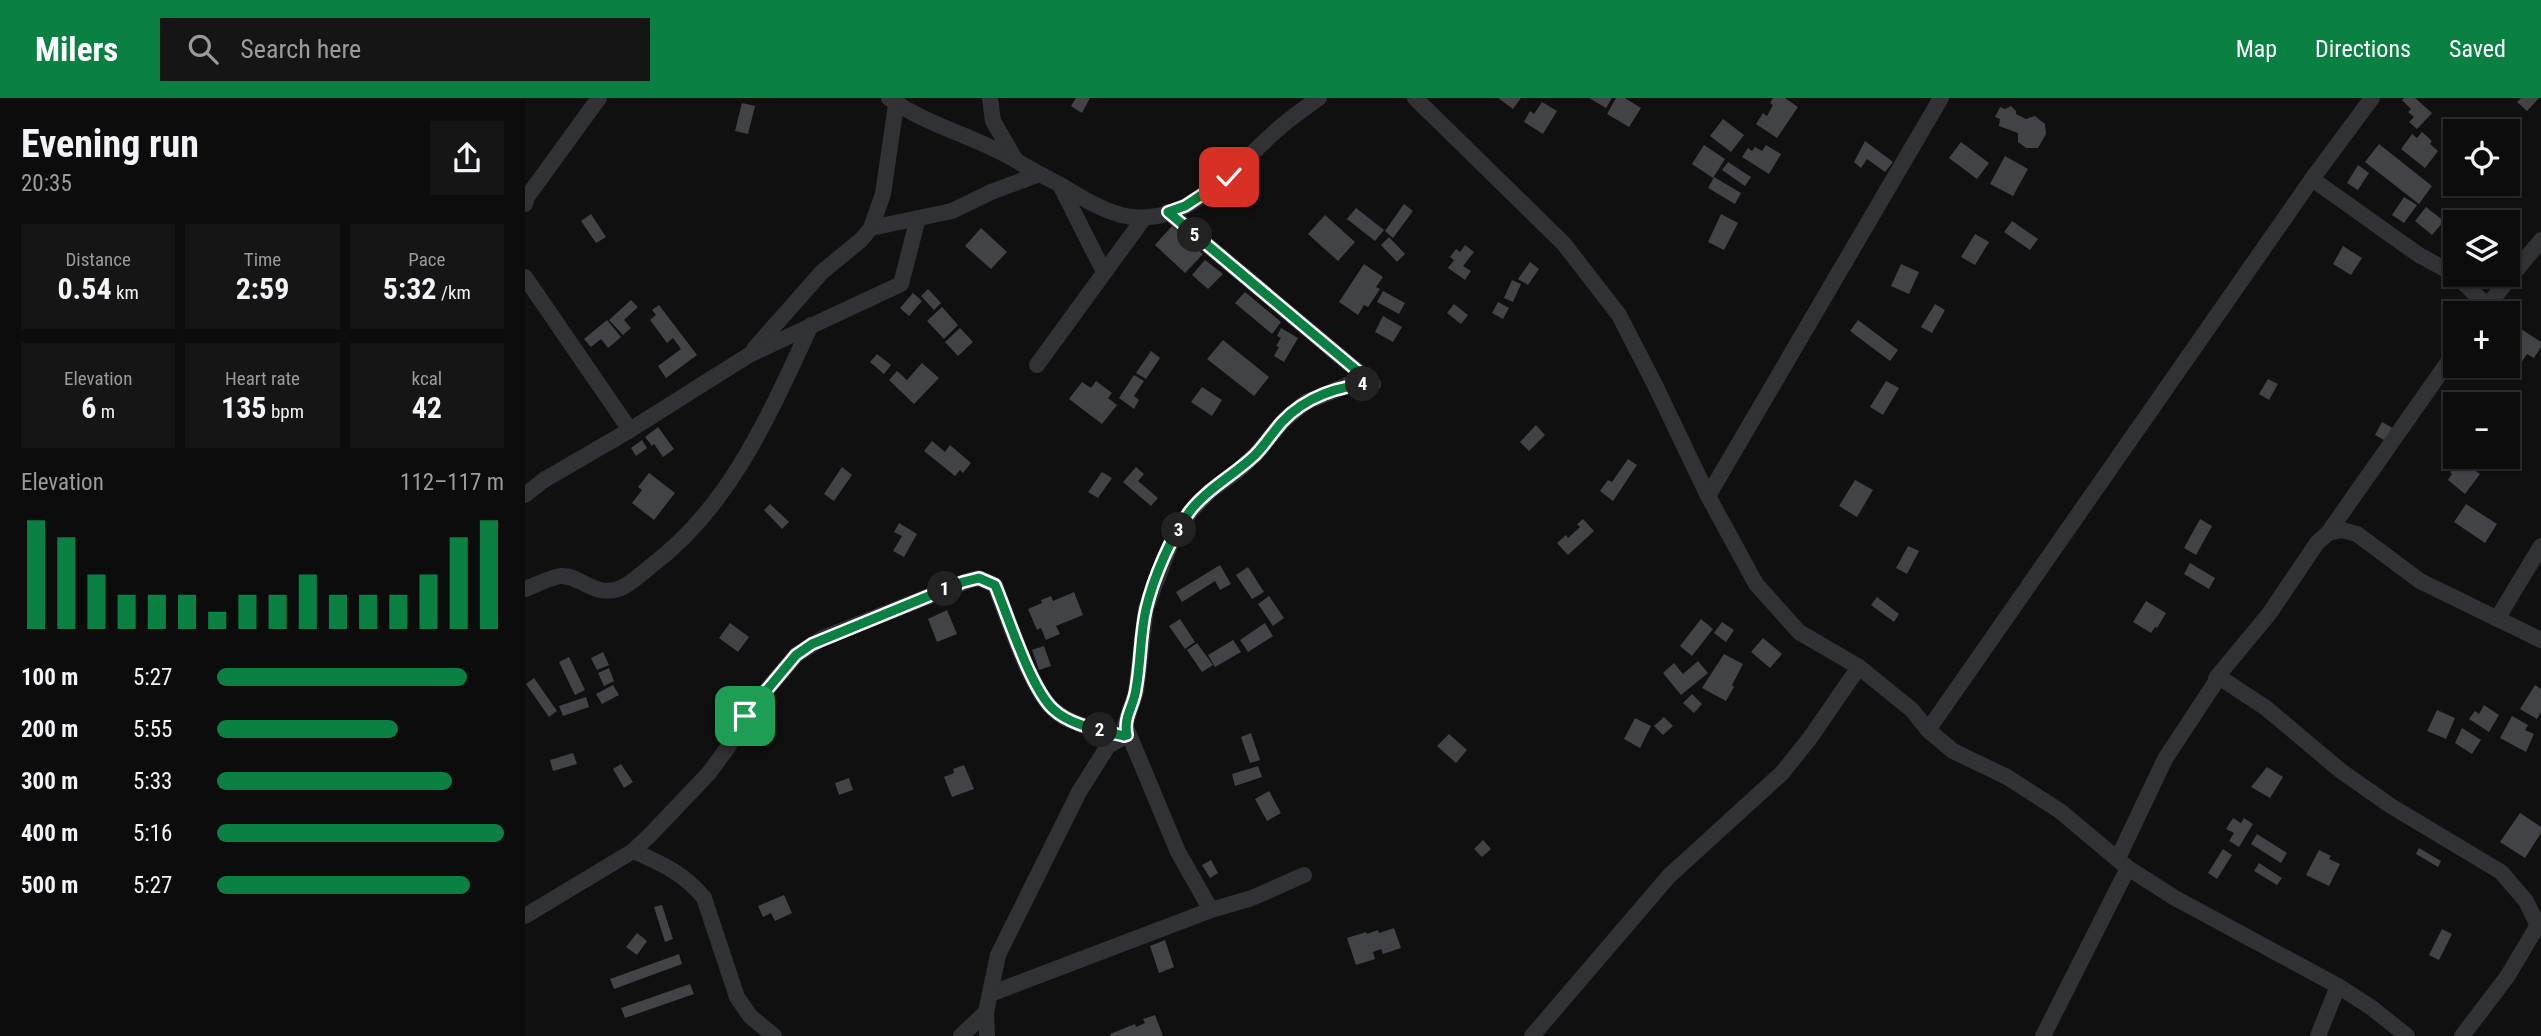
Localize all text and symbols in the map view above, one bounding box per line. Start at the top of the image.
search box [160,18,650,81]
text: Milers [35,30,118,69]
icon: search [184,30,222,68]
text: Search here [240,34,361,64]
text: Map [2236,35,2277,63]
text: Directions [2315,35,2411,63]
text: Saved [2449,35,2506,63]
map controls [2443,119,2520,469]
button: locate [2443,119,2520,196]
button: share [430,121,504,195]
text: Evening run [21,122,199,166]
pin [1199,147,1259,207]
icon: check [1210,158,1248,196]
text: 20:35 [21,170,72,197]
button: layers [2443,210,2520,287]
pin: 5 [1177,218,1213,252]
text: 5 [1190,223,1199,246]
text: Distance [65,248,131,271]
text: Time [244,248,281,271]
text: Pace [408,248,445,271]
text: 0.54 [57,271,112,306]
text: 2:59 [236,271,289,306]
text: 5:32 [383,271,437,306]
text: km [112,281,139,304]
text: /km [437,281,471,304]
button: + [2443,301,2520,378]
pin: 4 [1345,366,1381,402]
text: Elevation [64,367,132,390]
text: Heart rate [225,367,300,390]
text: kcal [412,367,442,390]
text: 4 [1358,372,1367,395]
text: 6 [81,390,96,425]
text: 135 [221,390,267,425]
text: 42 [412,390,442,425]
button: − [2443,392,2520,469]
text: m [96,400,115,423]
text: bpm [267,400,304,423]
text: Elevation [21,469,104,496]
text: 112–117 m [400,469,504,496]
pin: 3 [1161,512,1197,548]
text: 3 [1174,518,1183,541]
pin: 1 [927,572,963,606]
text: 1 [940,577,949,600]
text: 100 m [21,664,78,691]
text: 5:27 [133,664,172,691]
pin [715,686,775,746]
icon: arrive [726,697,764,735]
pin: 2 [1083,712,1117,748]
text: 200 m [21,716,78,743]
text: 5:55 [133,716,172,743]
text: 2 [1095,718,1104,741]
text: 300 m [21,768,78,795]
text: 5:33 [133,768,172,795]
text: 400 m [21,820,78,847]
text: 5:16 [133,820,172,847]
text: 500 m [21,872,78,899]
text: 5:27 [133,872,172,899]

